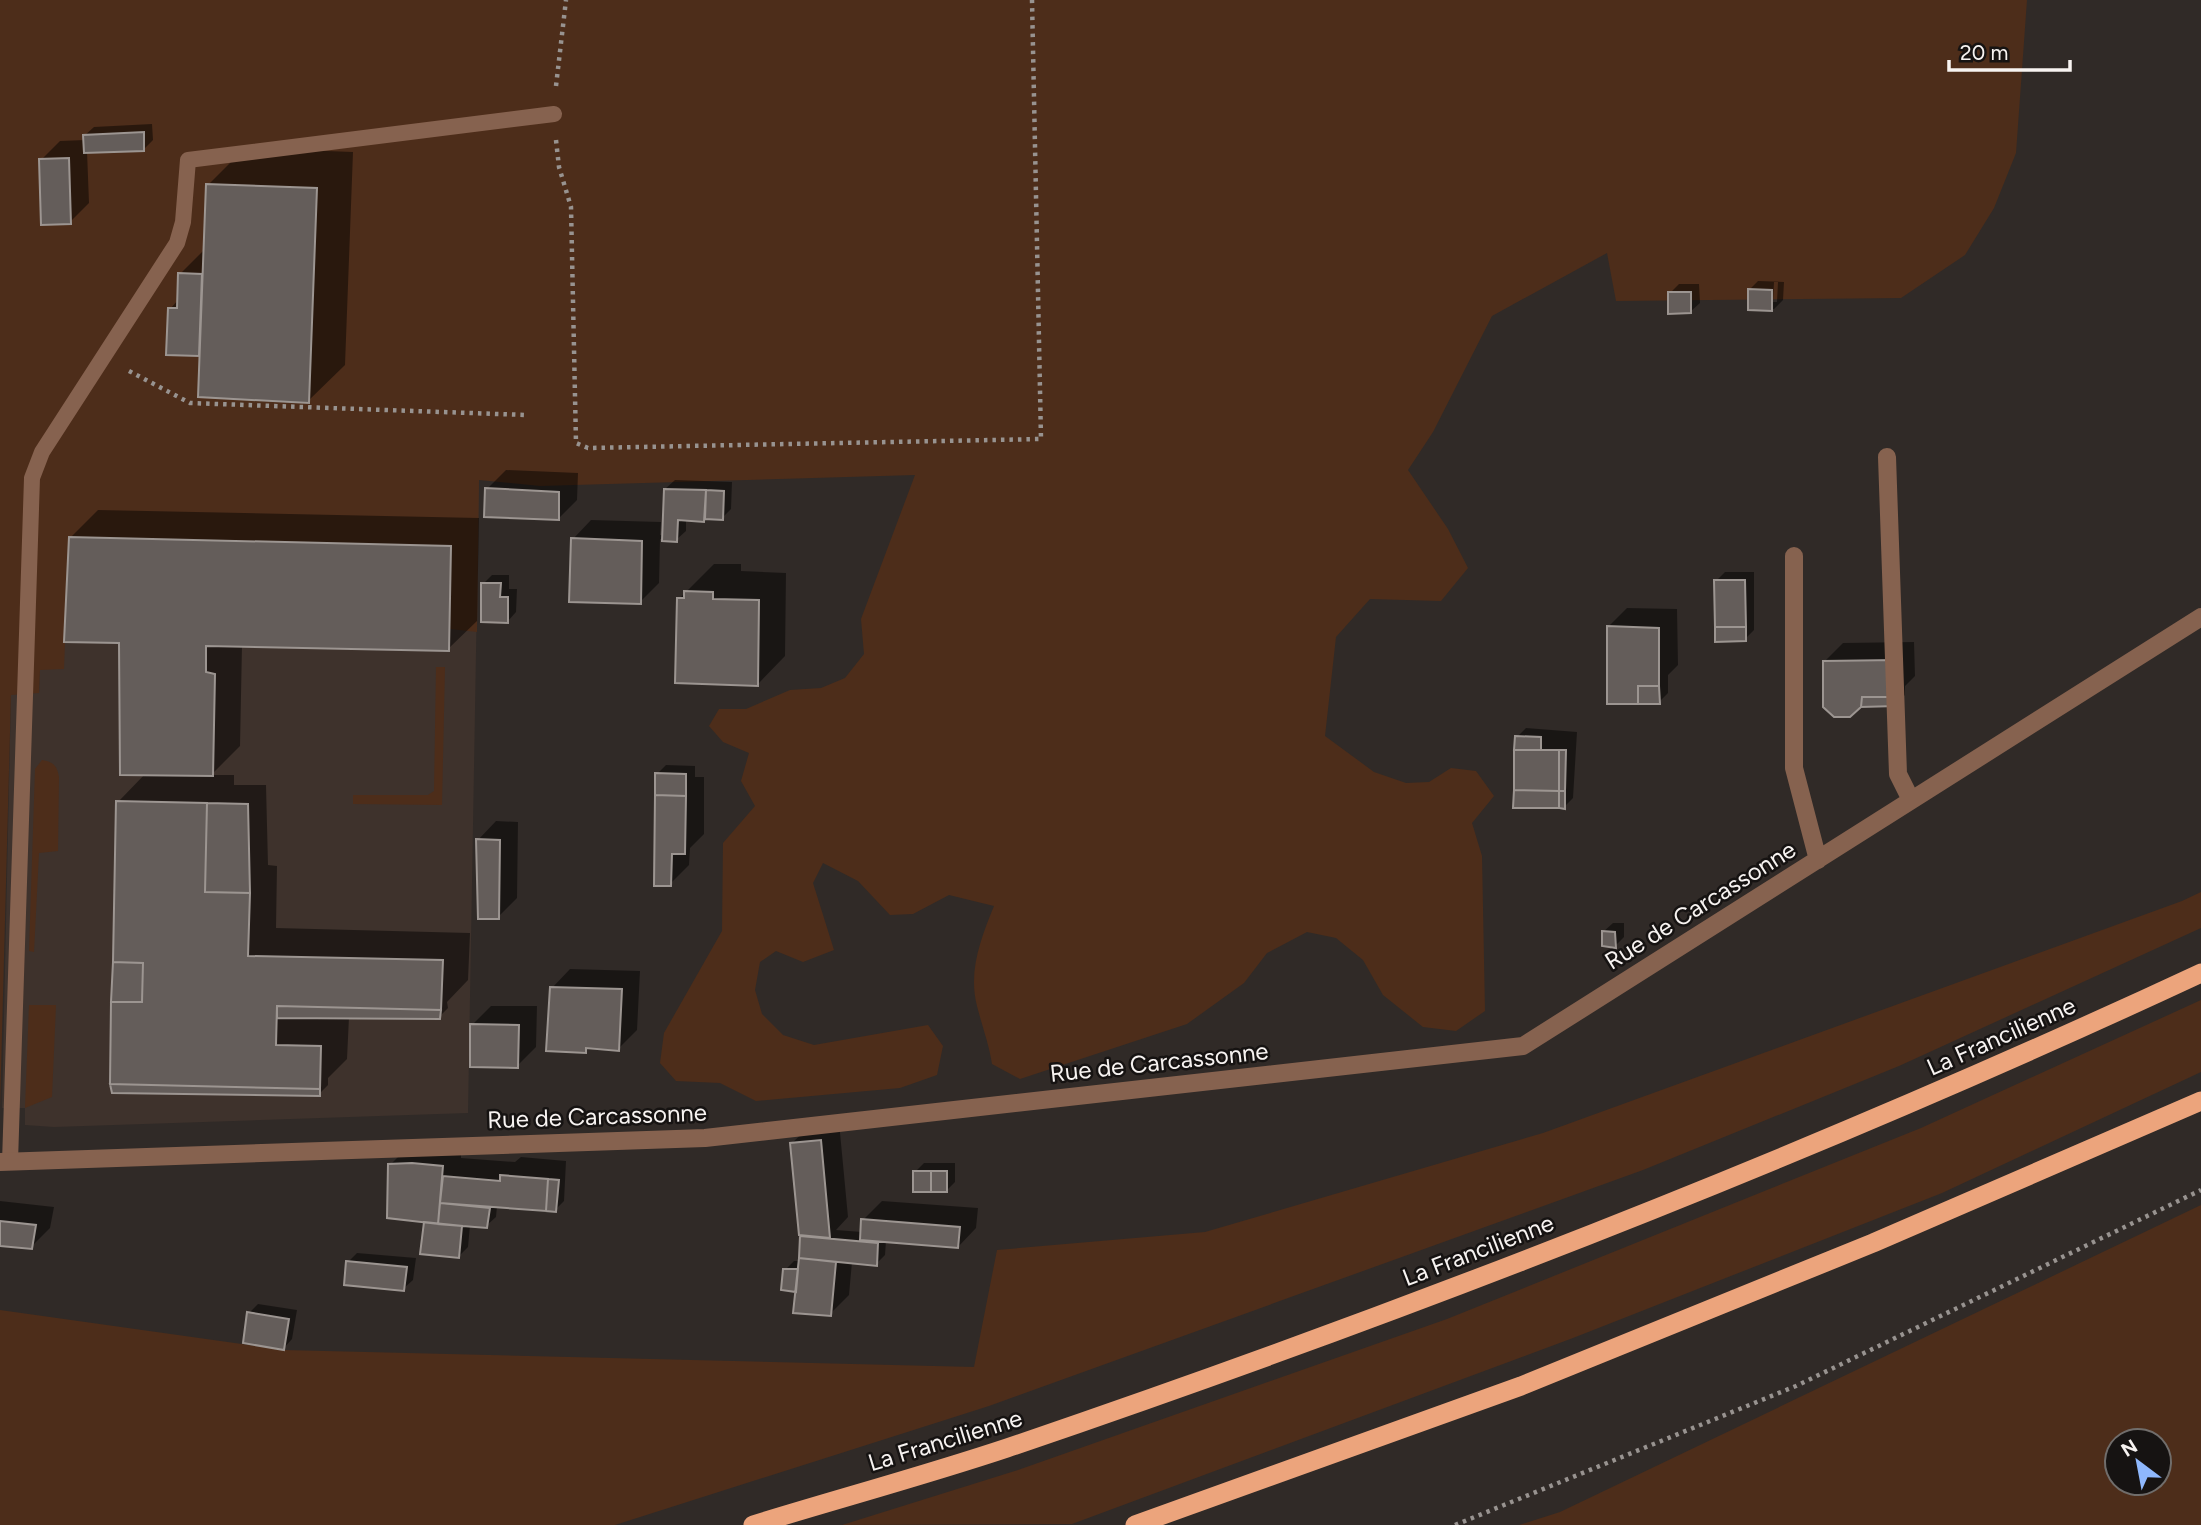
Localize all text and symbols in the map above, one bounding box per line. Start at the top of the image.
scale bar [1949,28,2070,72]
text: 20 m [1960,40,2008,65]
street label: Rue de Carcassonne [1599,835,1801,975]
street label: La Francilienne [1922,990,2080,1082]
street label: Rue de Carcassonne [1048,1036,1270,1088]
street label: Rue de Carcassonne [487,1098,707,1134]
street label: La Francilienne [1398,1208,1558,1292]
street label: La Francilienne [864,1403,1026,1477]
north arrow [2103,1427,2173,1497]
text: N [2117,1434,2142,1462]

